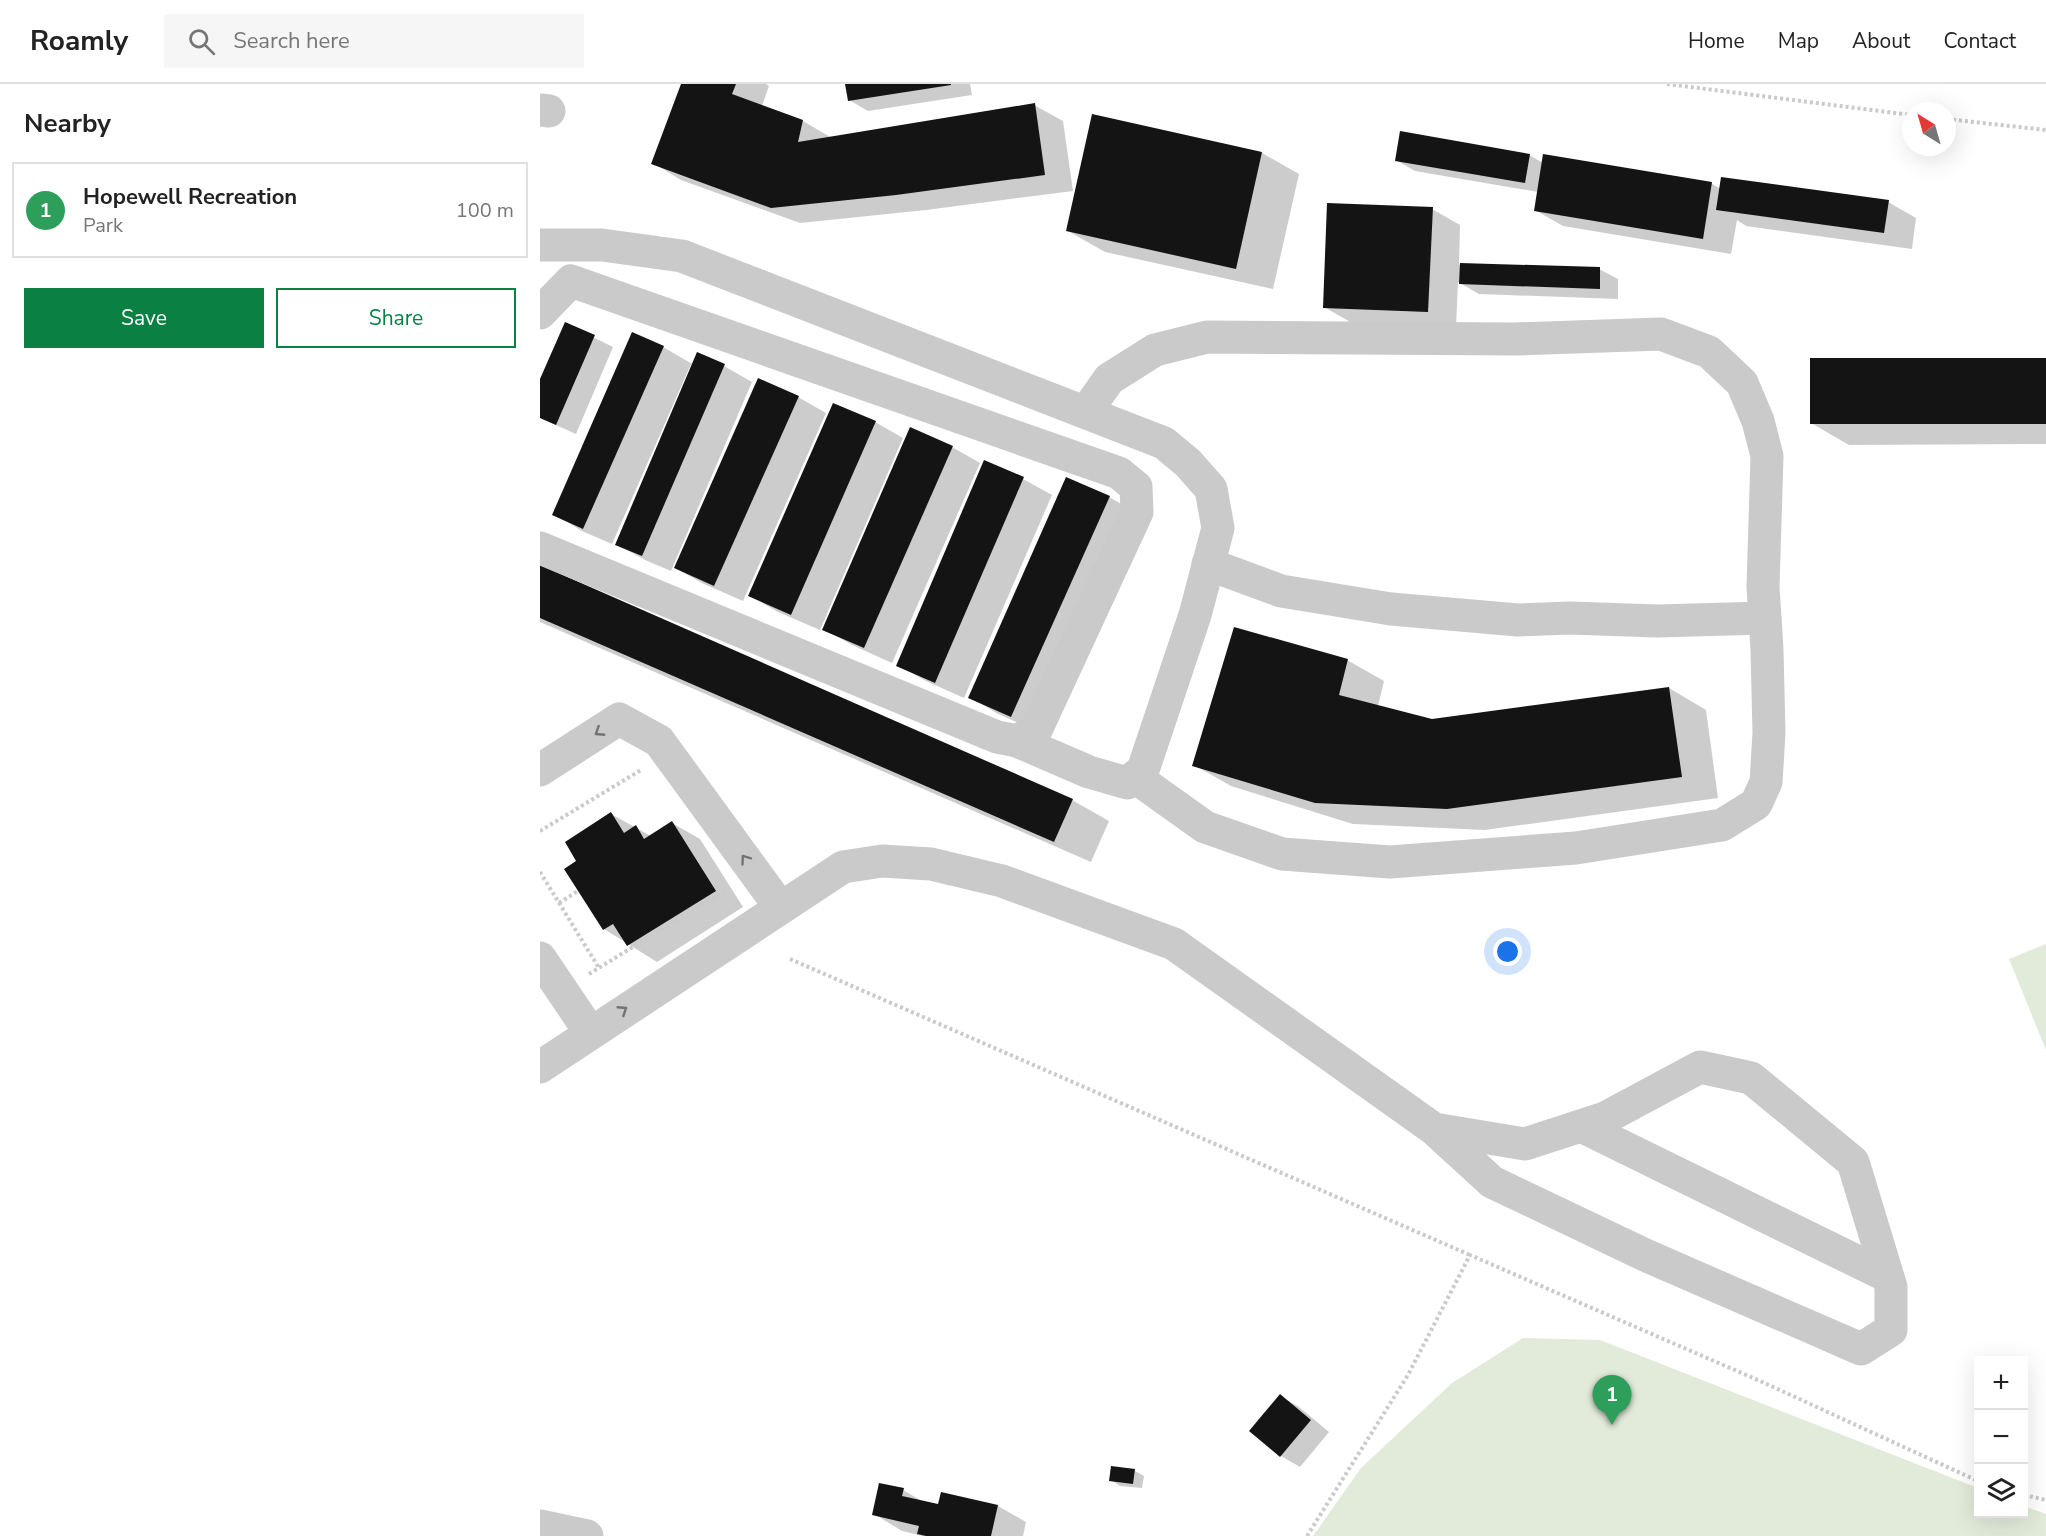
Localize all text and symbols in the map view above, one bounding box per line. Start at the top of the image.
search box [164,14,584,68]
text: Roamly [30,22,128,60]
icon: search [185,25,218,58]
text: Search here [233,26,350,56]
text: Home [1688,27,1745,55]
text: Map [1778,27,1819,55]
text: About [1852,27,1910,55]
text: Contact [1943,27,2016,55]
north arrow [1902,102,1956,156]
text: Nearby [24,106,111,141]
text: Hopewell Recreation [83,182,297,212]
text: 1 [40,197,52,224]
text: 100 m [456,197,514,224]
text: Park [83,212,123,239]
button: Save [24,288,264,348]
button: Share [276,288,516,348]
one-way arrow [595,725,606,736]
one-way arrow [741,855,752,866]
your location [1493,937,1522,966]
one-way arrow [616,1006,627,1017]
map controls [1974,1356,2028,1518]
button: + [1974,1356,2028,1410]
pin: 1 [1592,1376,1632,1425]
button: − [1974,1410,2028,1464]
button: layers [1974,1464,2028,1518]

